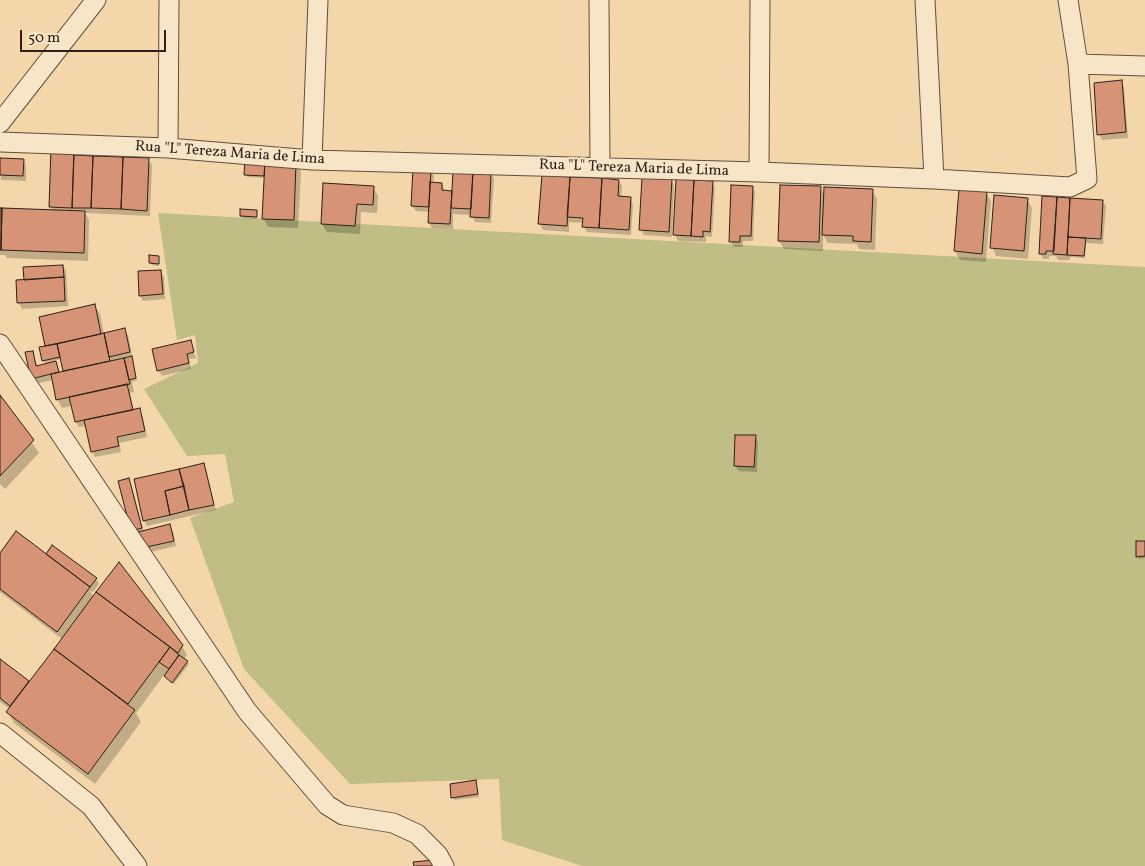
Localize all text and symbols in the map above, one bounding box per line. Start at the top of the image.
scale bar [22,20,169,52]
text: 50 m [28,28,60,49]
street label: Rua "L" Tereza Maria de Lima [134,138,326,170]
street label: Rua "L" Tereza Maria de Lima [539,157,729,181]

